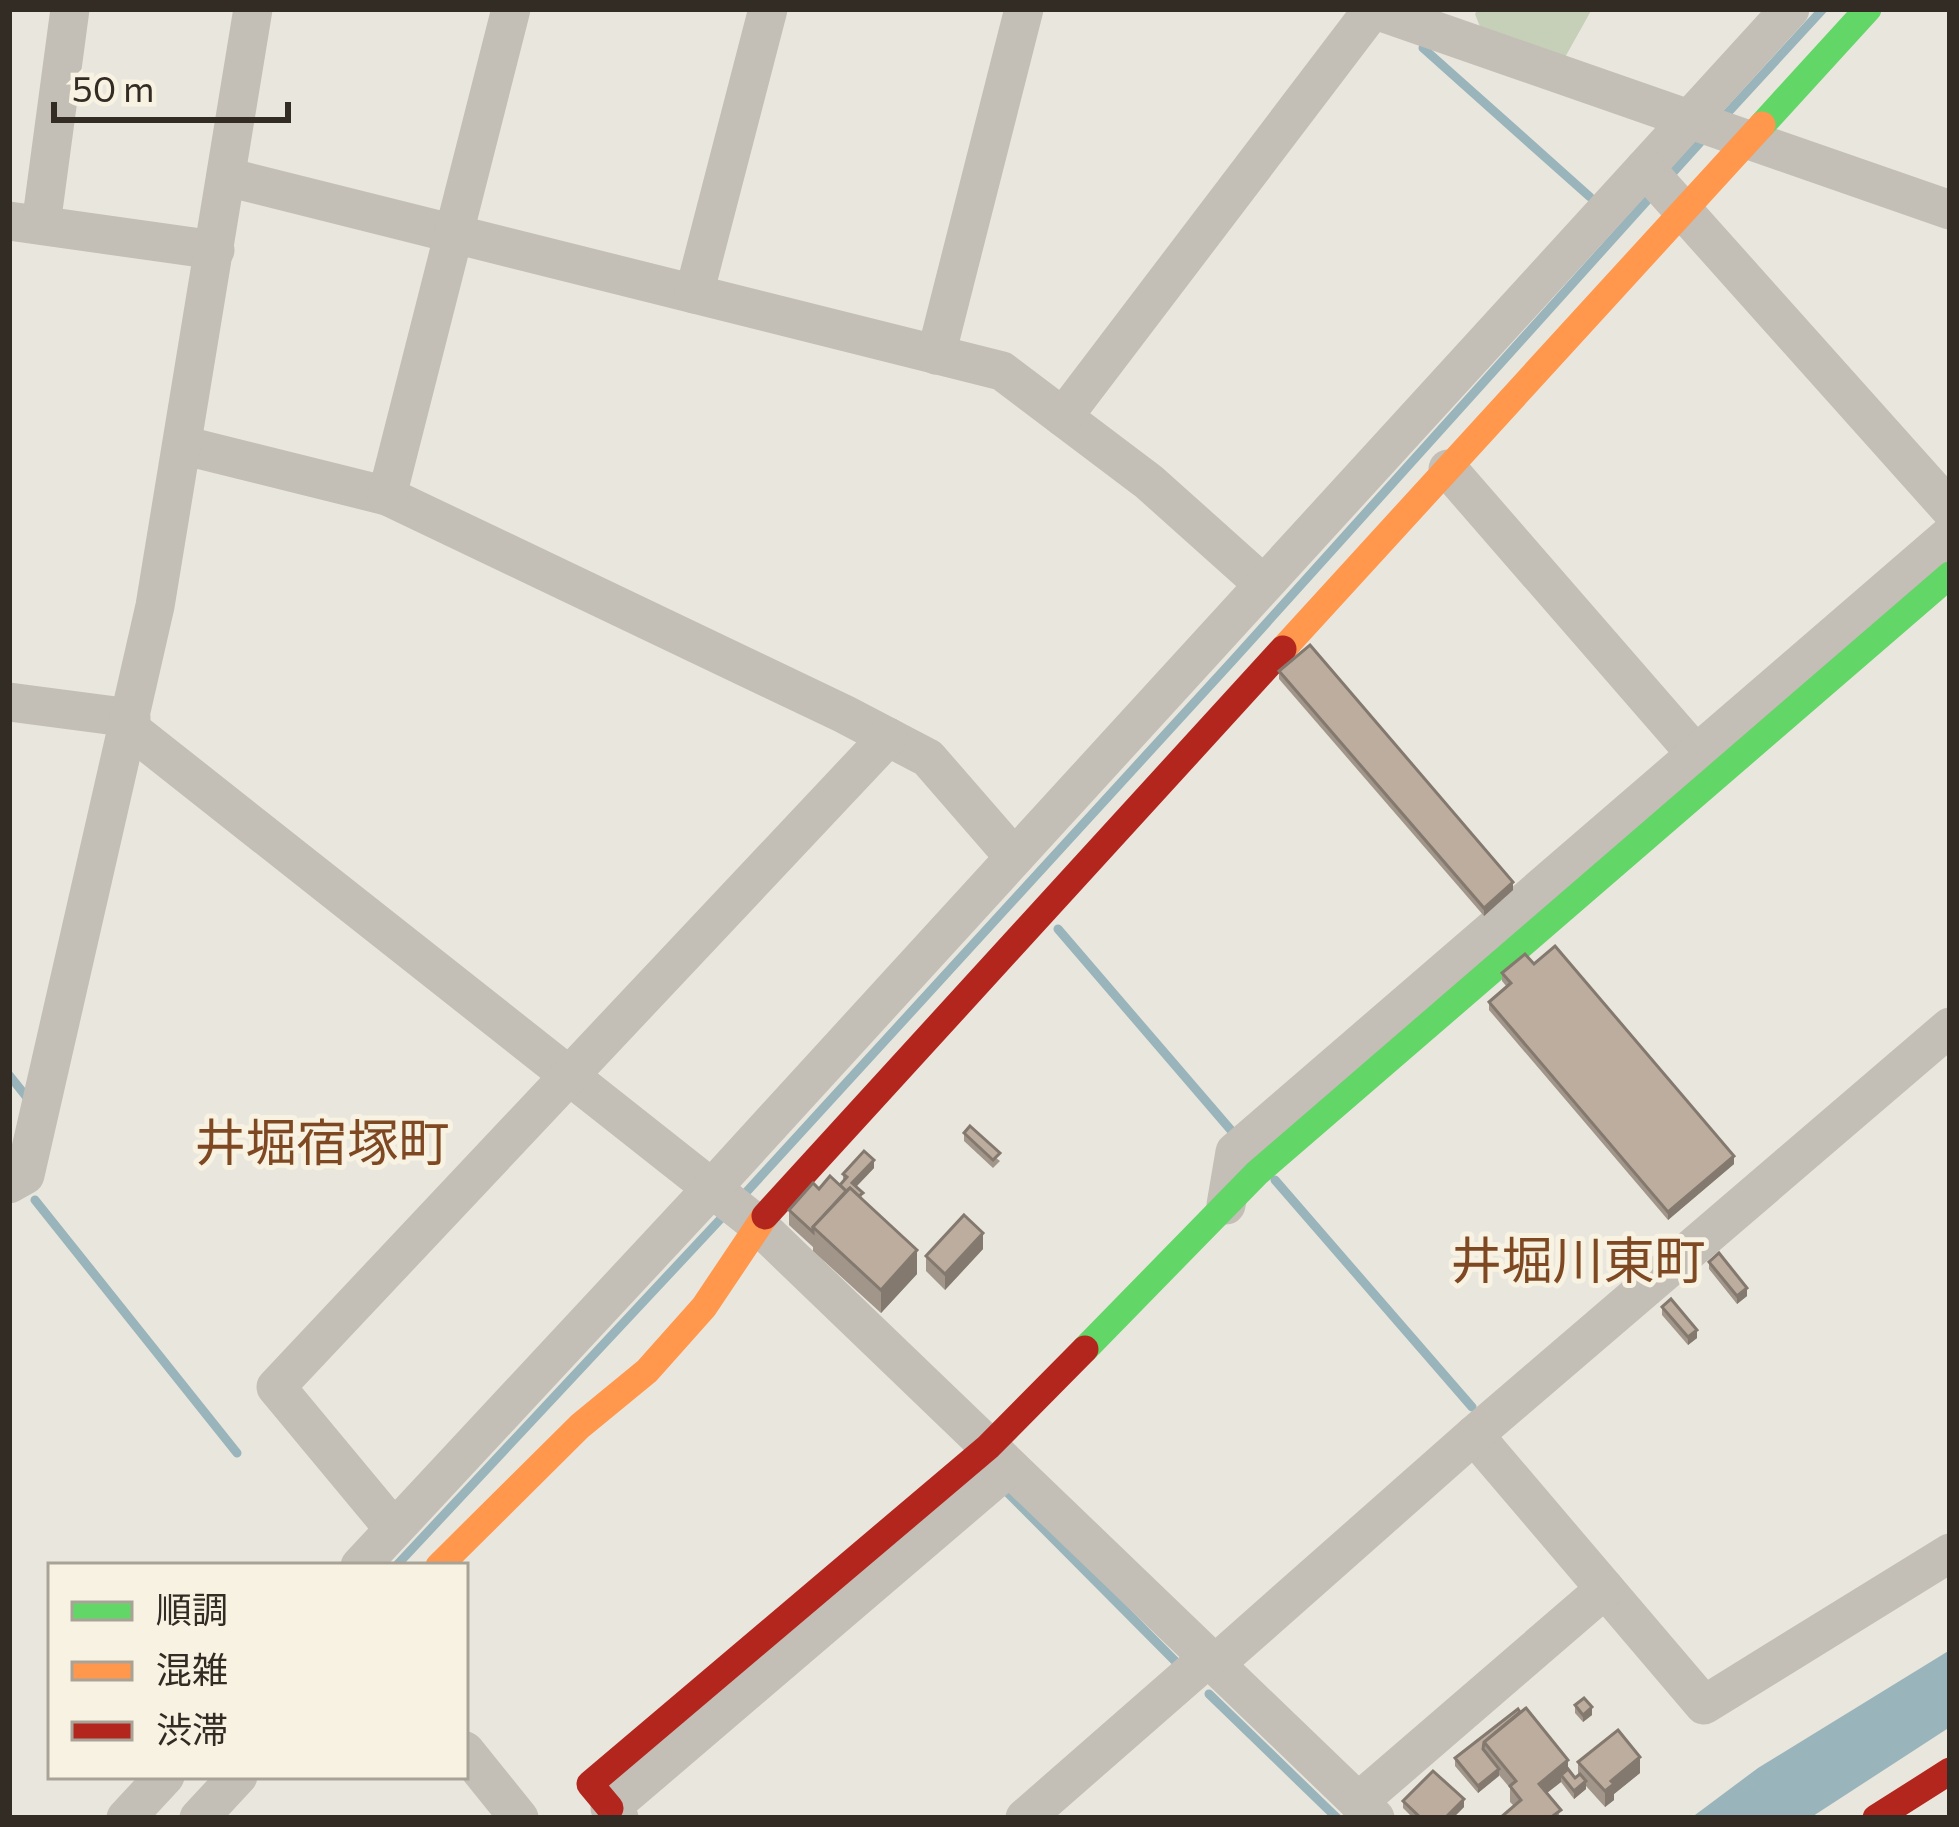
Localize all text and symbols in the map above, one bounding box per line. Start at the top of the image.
scale bar [54,48,288,122]
text: 50 m [72,65,154,109]
district label: 井堀宿塚町 [194,1109,450,1172]
district label: 井堀川東町 [1450,1227,1706,1290]
legend [48,1563,468,1779]
text: 順調 [156,1586,228,1630]
text: 混雑 [156,1646,228,1690]
text: 渋滞 [156,1706,228,1750]

